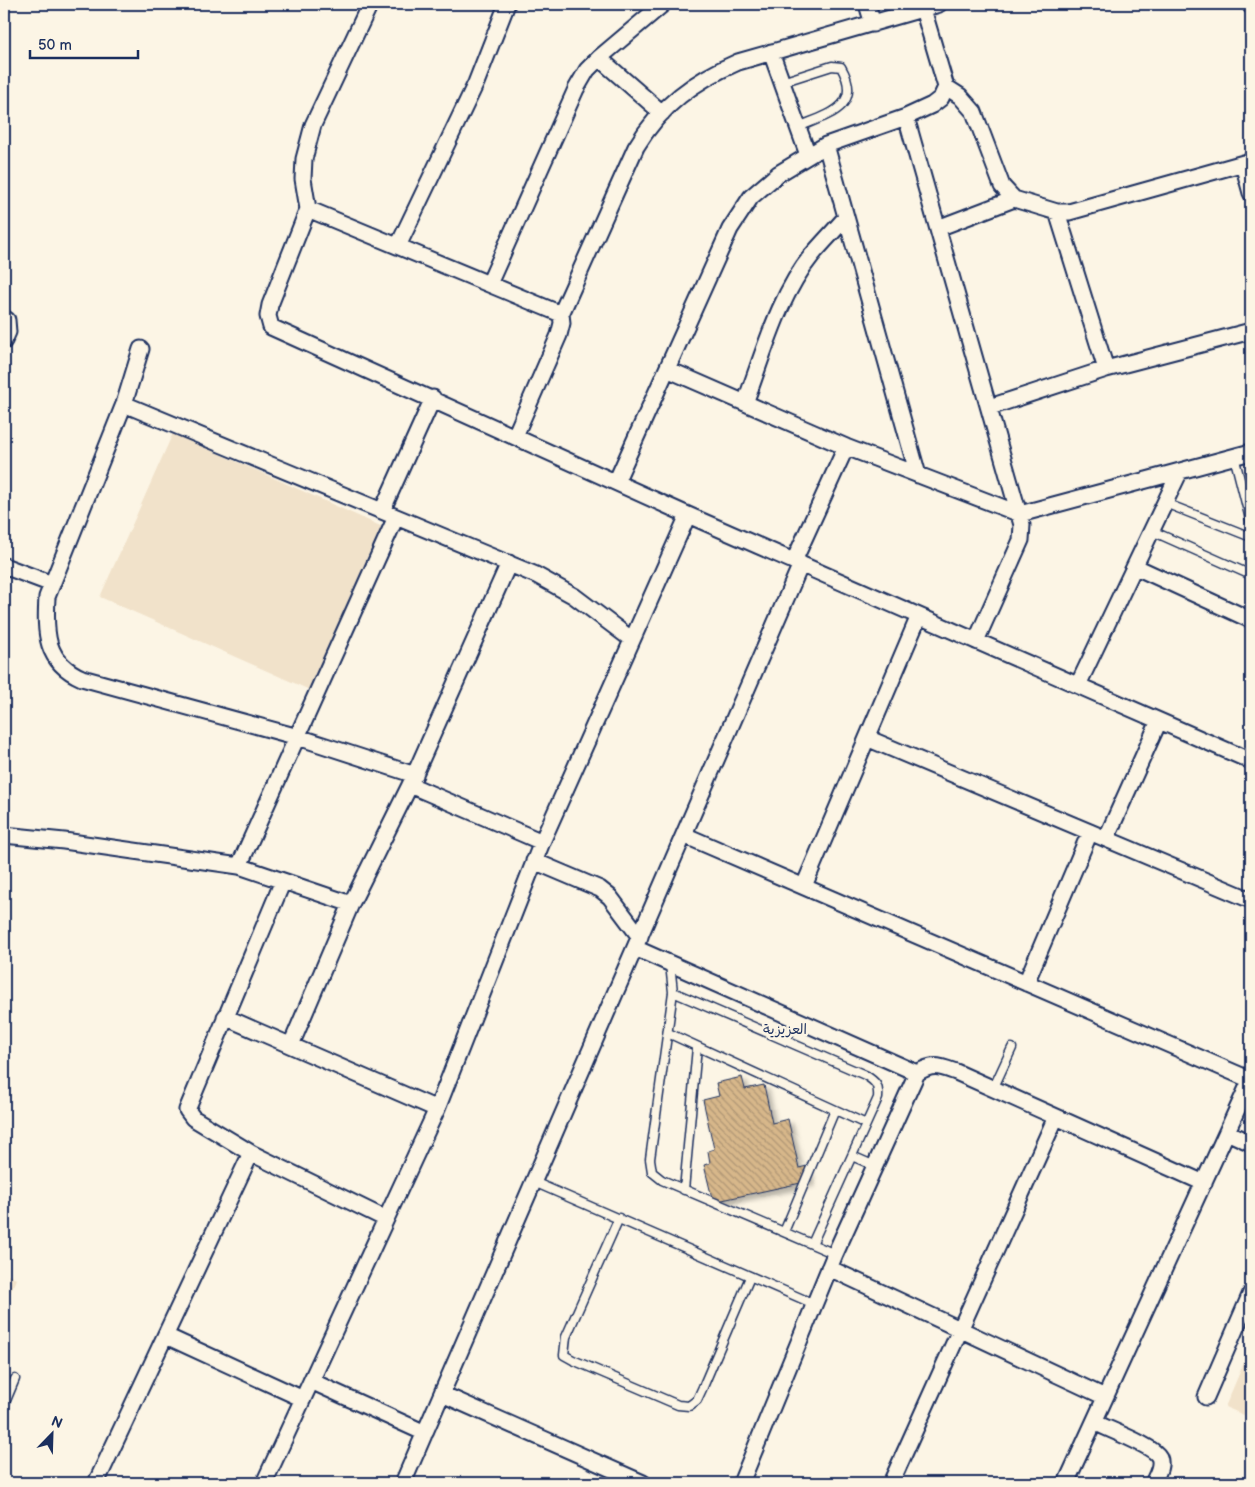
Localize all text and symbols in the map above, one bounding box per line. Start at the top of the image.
scale bar [30,28,138,60]
text: 50 m [38,36,72,55]
district label: العزيزية [763,1021,807,1038]
north arrow [28,1410,78,1460]
text: N [49,1413,65,1432]

